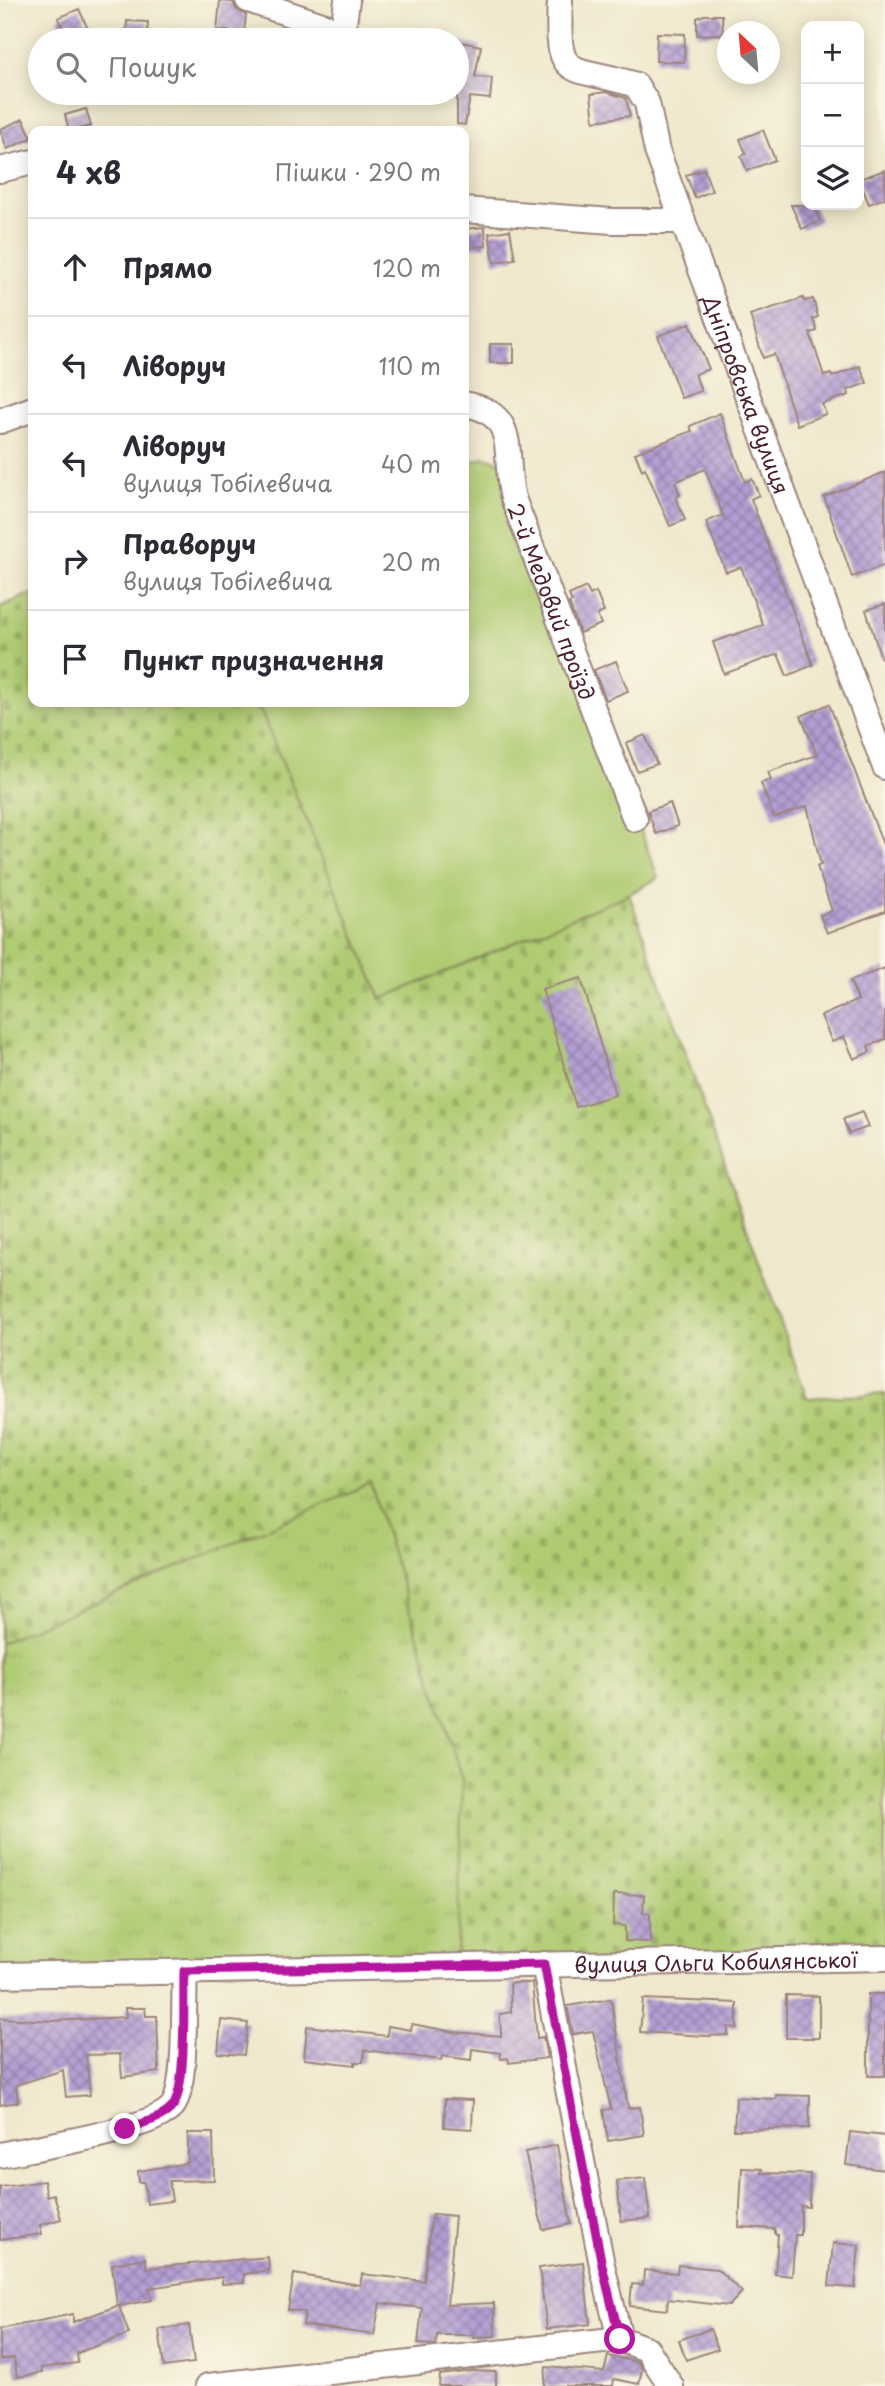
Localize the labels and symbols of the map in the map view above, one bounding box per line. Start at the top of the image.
north arrow [717,21,780,84]
street label: Дніпровська вулиця [695,289,799,498]
street label: 2-й Медовий проїзд [500,498,604,704]
street label: вулиця Ольги Кобилянської [574,1943,859,1980]
route end [109,2113,140,2144]
route start [604,2323,635,2354]

